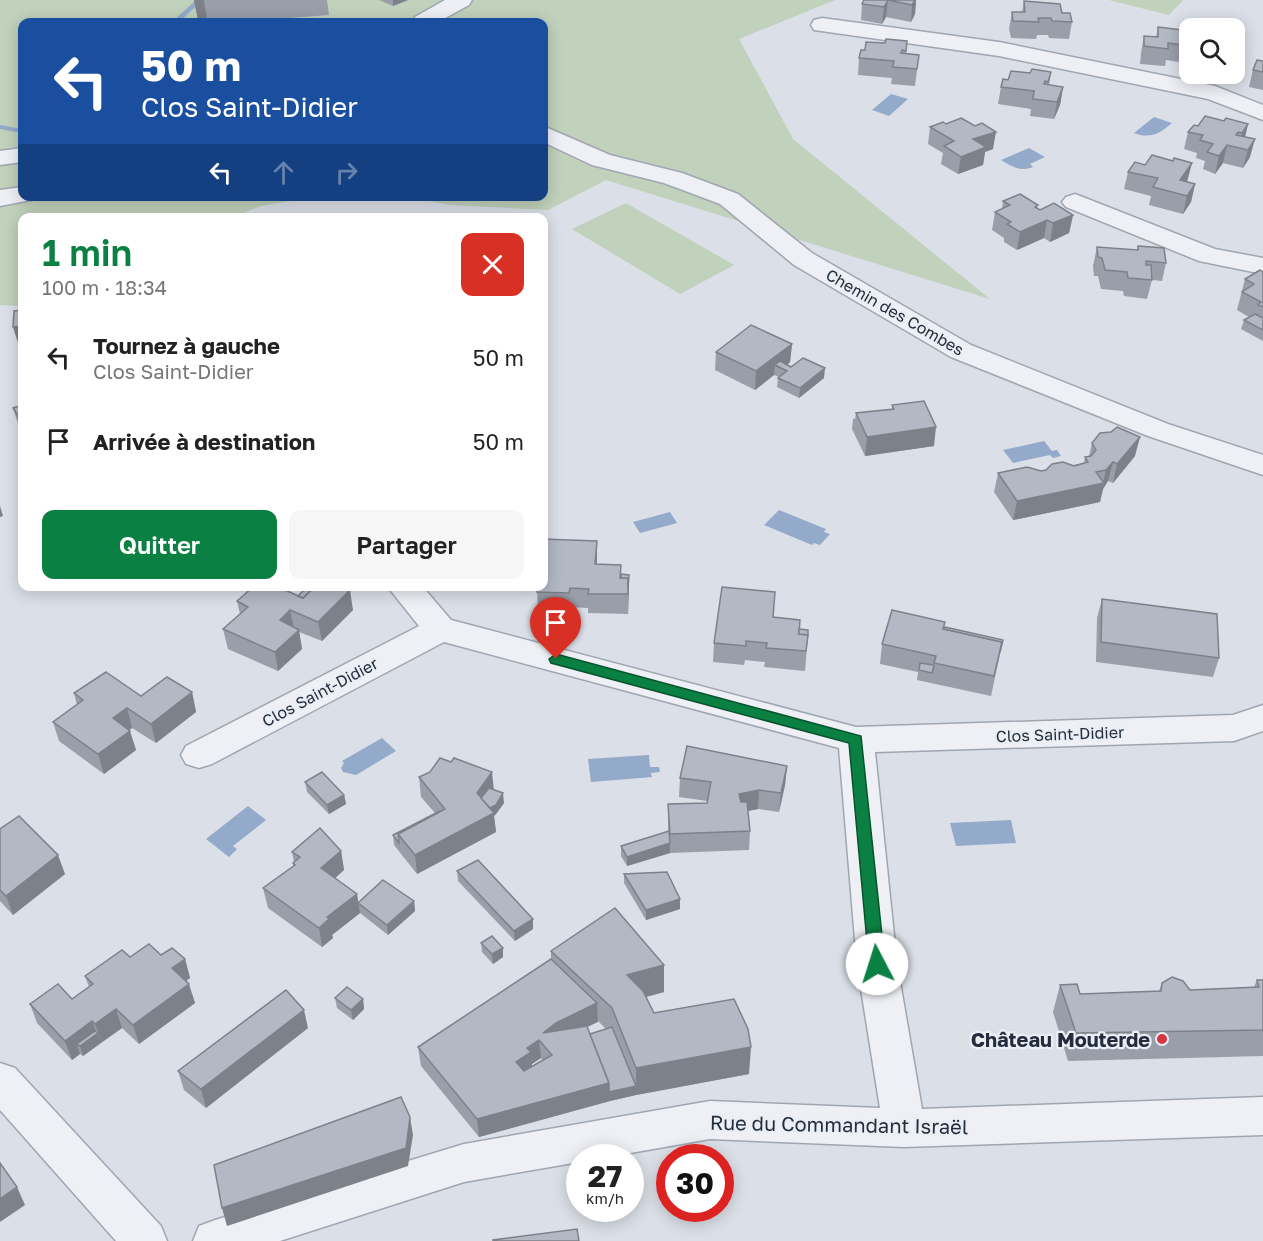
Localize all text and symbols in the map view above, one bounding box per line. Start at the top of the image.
map controls [1179,18,1245,84]
button: search [1179,18,1245,84]
text: 50 m [141,40,241,90]
icon: left [42,42,120,120]
text: Clos Saint-Didier [141,91,358,123]
icon: left [204,156,237,189]
icon: ahead [267,156,300,189]
icon: right [330,156,363,189]
text: 1 min [42,231,132,274]
button: close [461,233,524,296]
street label: Chemin des Combes [822,264,968,360]
text: 100 m · 18:34 [42,275,167,299]
text: Tournez à gauche [93,332,280,359]
icon: left [42,341,75,374]
text: 50 m [473,344,524,371]
text: Clos Saint-Didier [93,359,254,383]
icon: arrive [42,425,75,458]
text: Arrivée à destination [93,428,315,455]
text: 50 m [473,428,524,455]
button: Quitter [42,510,277,579]
button: Partager [289,510,524,579]
pin [530,597,581,659]
icon: arrive [539,606,572,639]
street label: Clos Saint-Didier [259,653,381,731]
street label: Clos Saint-Didier [995,722,1125,746]
position arrow [845,932,909,996]
place label: Château Mouterde [971,1027,1150,1051]
marker: Château Mouterde [1155,1032,1169,1046]
street label: Rue du Commandant Israël [710,1110,968,1138]
speed limit sign: 30 [656,1144,734,1222]
text: 27 [588,1158,622,1194]
text: km/h [586,1189,624,1207]

